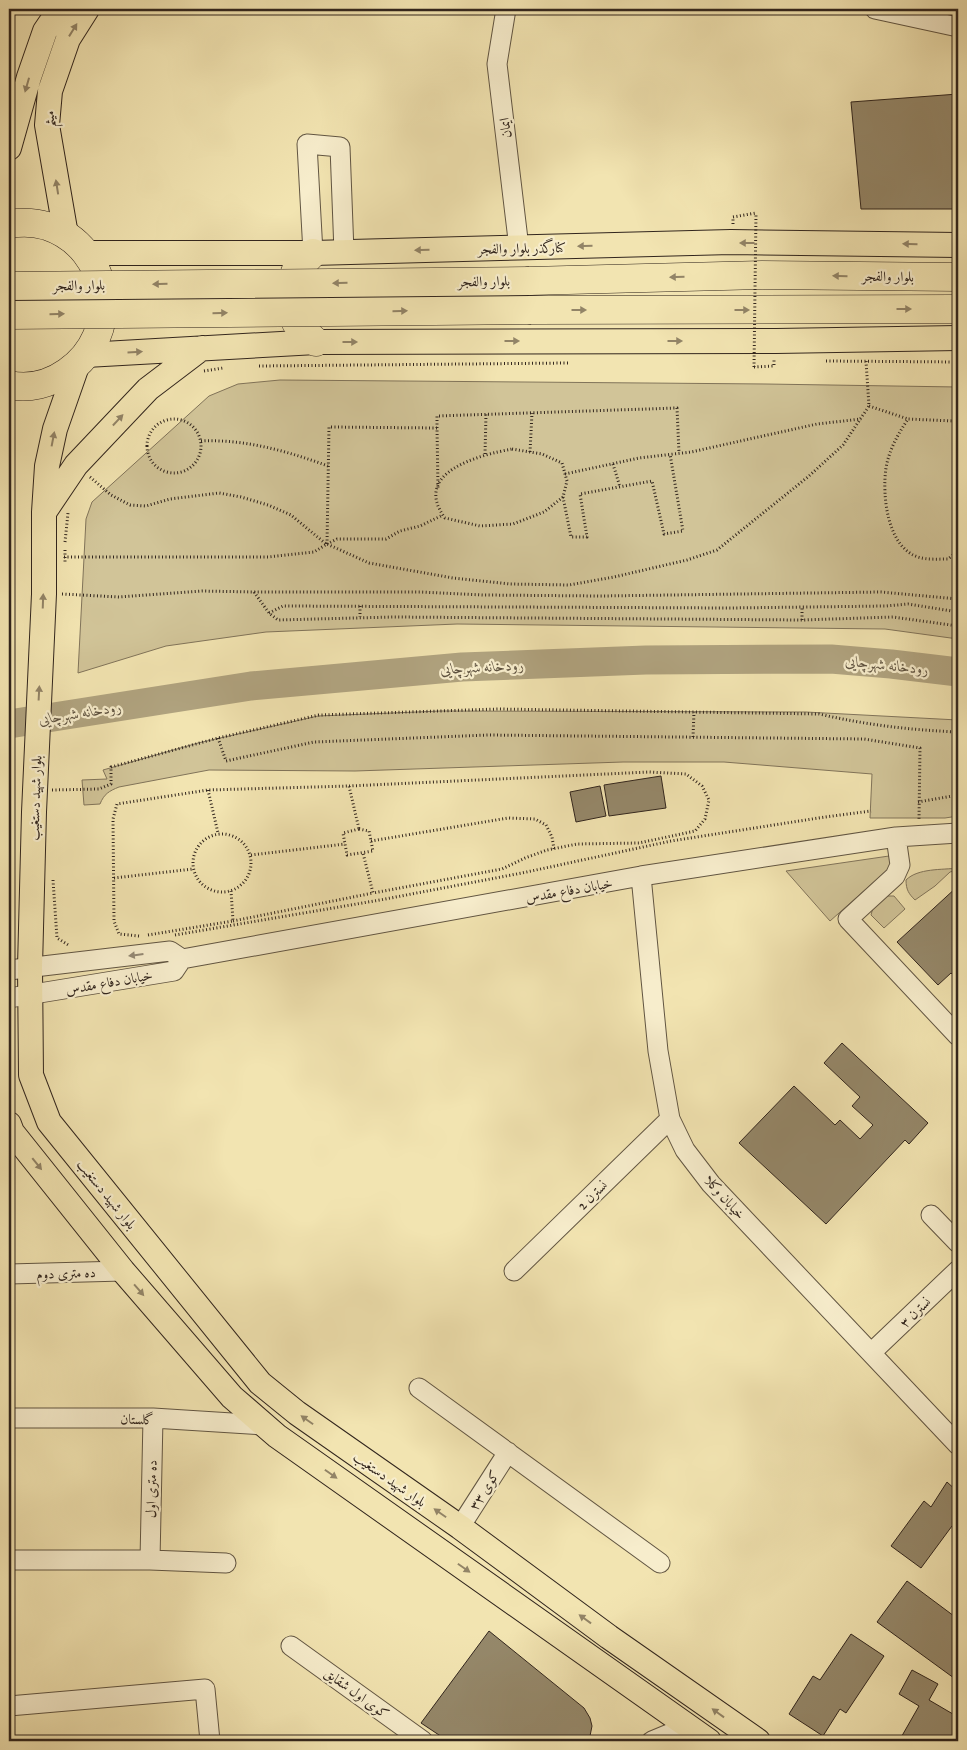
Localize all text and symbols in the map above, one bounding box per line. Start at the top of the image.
one-way arrow [68,24,78,37]
one-way arrow [22,78,30,93]
street label: میثم [41,111,63,127]
street label: ایمان [496,117,515,139]
one-way arrow [53,179,61,195]
street label: کنارگذر بلوار والفجر [476,237,566,258]
one-way arrow [739,239,755,247]
one-way arrow [901,240,917,248]
one-way arrow [576,242,592,250]
one-way arrow [414,246,430,254]
street label: بلوار والفجر [860,268,914,285]
one-way arrow [831,272,847,280]
street label: بلوار والفجر [456,273,511,290]
one-way arrow [669,273,685,281]
street label: بلوار والفجر [51,277,106,294]
one-way arrow [332,279,348,287]
one-way arrow [152,280,168,288]
one-way arrow [897,305,913,313]
one-way arrow [572,306,588,314]
one-way arrow [734,306,750,314]
one-way arrow [392,307,408,315]
one-way arrow [212,309,228,317]
one-way arrow [50,310,66,318]
one-way arrow [505,337,521,345]
one-way arrow [667,337,683,345]
one-way arrow [342,338,358,346]
one-way arrow [127,348,143,356]
one-way arrow [112,415,124,427]
one-way arrow [49,431,57,447]
one-way arrow [40,593,48,609]
water label: رودخانه شهرچایی [844,652,930,680]
water label: رودخانه شهرچایی [440,656,524,680]
one-way arrow [36,685,44,701]
water label: رودخانه شهرچایی [37,698,123,730]
street label: بلوار شهید دستغیب [26,755,46,841]
street label: خیابان دفاع مقدس [524,874,614,909]
one-way arrow [127,951,143,959]
street label: خیابان دفاع مقدس [64,966,154,1001]
street label: بلوار شهید دستغیب [72,1156,140,1234]
one-way arrow [32,1157,43,1170]
street label: خیابان وکلا [700,1172,749,1223]
street label: نسترن 2 [574,1177,611,1214]
street label: ده متری دوم [36,1264,96,1287]
one-way arrow [134,1283,145,1296]
street label: نسترن ۳ [896,1293,935,1331]
street label: گلستان [120,1411,154,1428]
one-way arrow [300,1415,313,1425]
street label: بلوار شهید دستغیب [349,1448,430,1512]
street label: ده متری اول [142,1460,161,1518]
street label: کوی ۳۳ [466,1467,503,1513]
one-way arrow [324,1469,338,1479]
one-way arrow [433,1508,447,1518]
one-way arrow [457,1563,471,1573]
one-way arrow [579,1614,592,1625]
street label: کوی اول شقایق [321,1664,392,1722]
one-way arrow [711,1708,725,1718]

